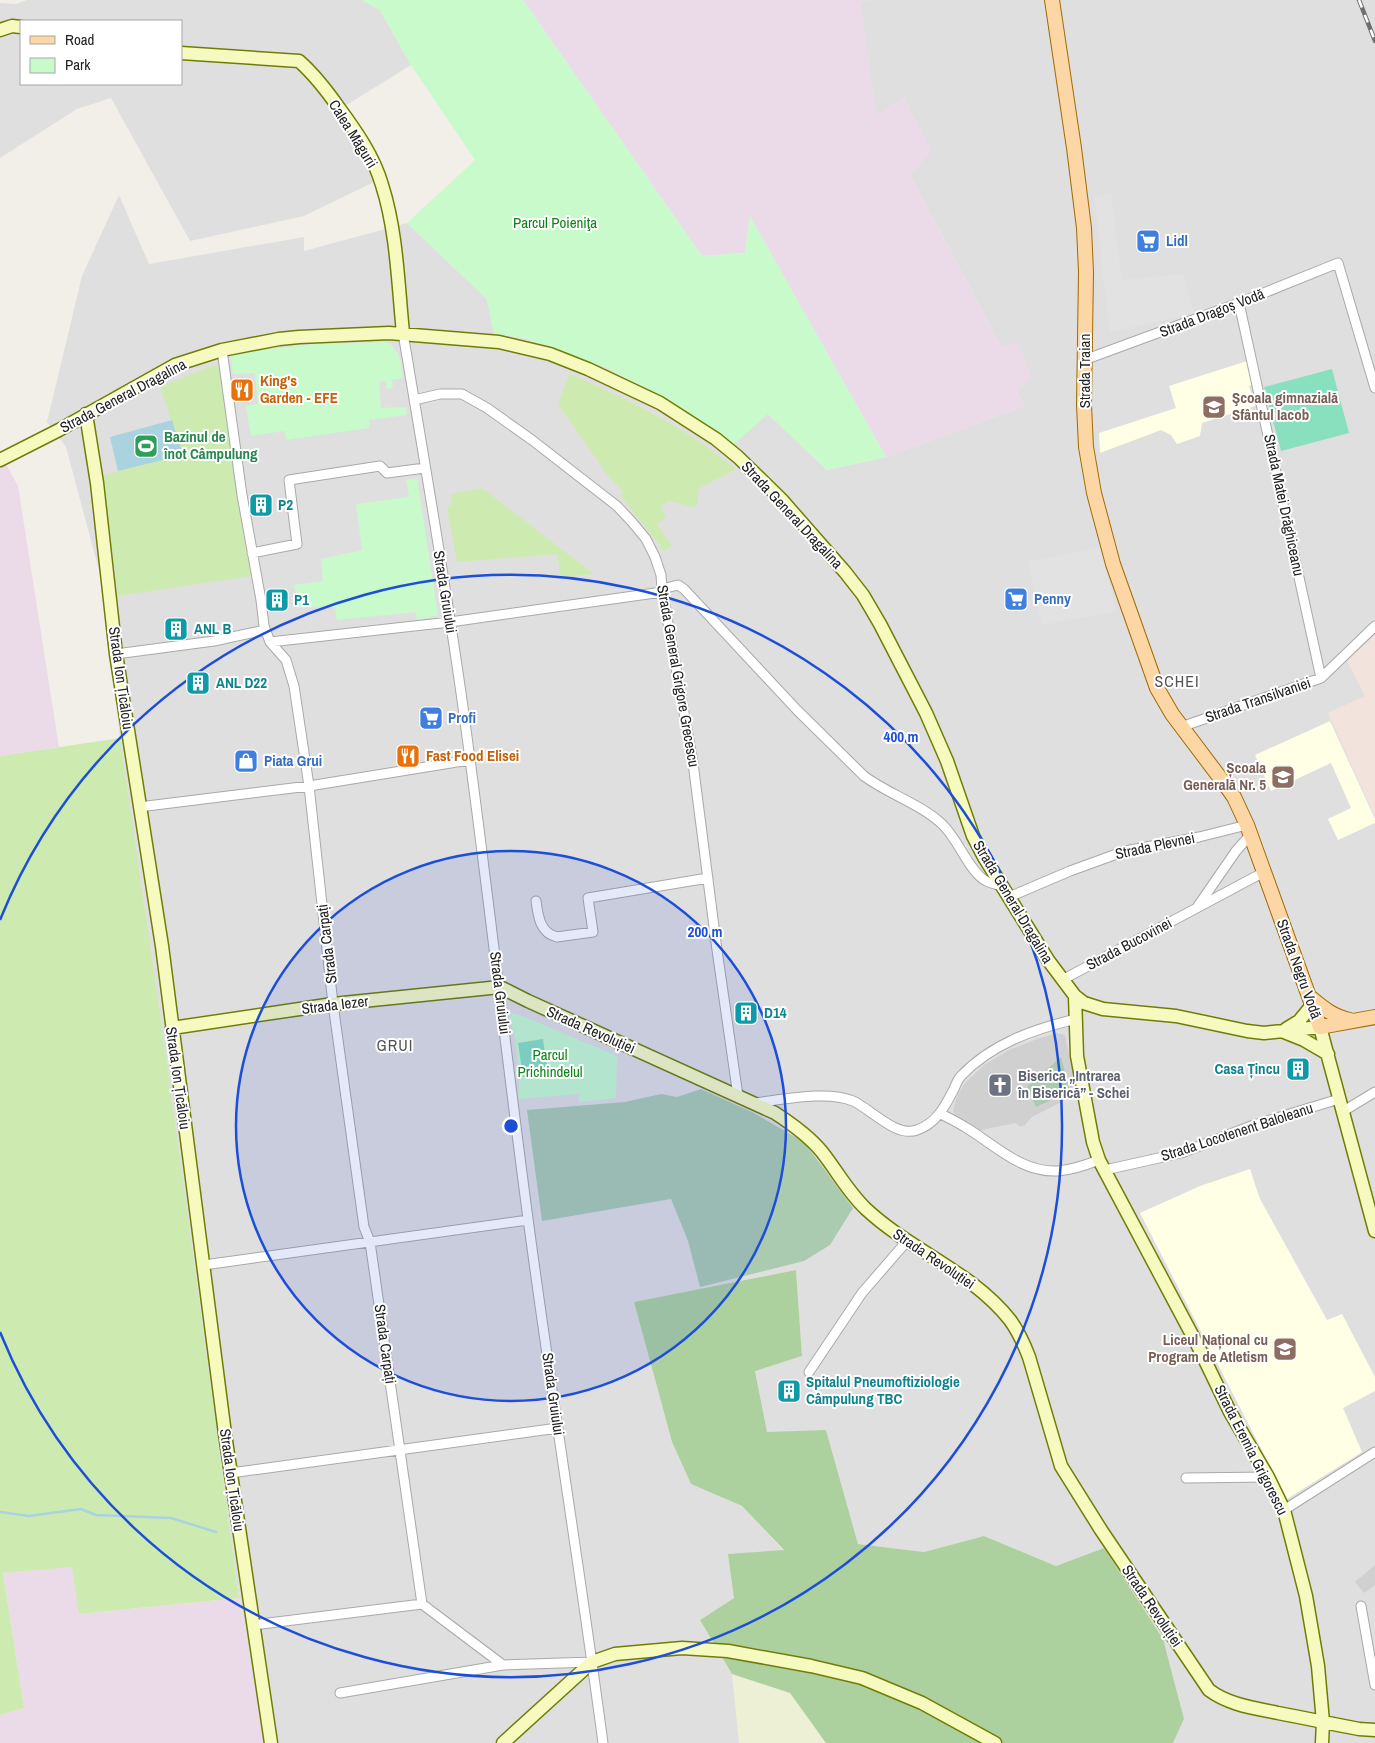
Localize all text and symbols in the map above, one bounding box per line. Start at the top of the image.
legend [20,20,182,85]
text: Road [65,29,94,50]
text: Park [65,54,91,75]
street label: Calea Măgurii [324,95,383,172]
park label: Parcul Poieniţa [513,212,597,233]
supermarket icon: Lidl [1135,228,1161,254]
place label: Lidl [1166,230,1188,251]
street label: Strada Dragoș Vodă [1156,283,1267,342]
street label: Strada Traian [1074,334,1095,408]
street label: Strada General Dragalina [56,353,190,438]
place label: King's Garden - EFE [260,370,338,408]
restaurant icon: King's Garden - EFE [229,377,255,403]
place label: Şcoala gimnazială Sfântul Iacob [1232,387,1338,425]
school or university icon: Şcoala gimnazială Sfântul Iacob [1201,394,1227,420]
place label: Bazinul de înot Câmpulung [163,426,258,464]
street label: Strada Matei Drăghiceanu [1259,432,1310,578]
sports icon: Bazinul de înot Câmpulung [133,433,159,459]
street label: Strada General Dragalina [737,456,848,573]
building icon: P2 [248,492,274,518]
place label: P2 [278,494,293,515]
street label: Strada Gruiului [429,549,462,635]
street label: Strada General Grigore Grecescu [652,583,705,769]
supermarket icon: Penny [1003,586,1029,612]
building icon: P1 [264,587,290,613]
place label: Penny [1034,588,1071,609]
place label: P1 [294,589,309,610]
building icon: ANL B [163,616,189,642]
place label: ANL B [194,618,231,639]
street label: Strada Ion Țicăloiu [104,625,139,731]
building icon: ANL D22 [185,670,211,696]
district label: SCHEI [1154,670,1200,692]
place label: ANL D22 [216,672,267,693]
street label: Strada Transilvaniei [1202,672,1313,727]
supermarket icon: Profi [418,705,444,731]
place label: Profi [448,707,476,728]
text: 400 m [884,726,918,747]
restaurant icon: Fast Food Elisei [395,743,421,769]
place label: Fast Food Elisei [426,745,519,766]
shop icon: Piata Grui [233,748,259,774]
place label: Piata Grui [264,750,322,771]
place label: Școala Generală Nr. 5 [1183,757,1266,795]
school or university icon: Școala Generală Nr. 5 [1270,764,1296,790]
street label: Strada Plevnei [1113,827,1197,864]
street label: Strada General Dragalina [968,836,1059,967]
street label: Strada Carpați [311,903,342,985]
street label: Strada Bucovinei [1082,912,1175,975]
street label: Strada Negru Vodă [1272,916,1327,1022]
text: 200 m [688,921,722,942]
street label: Strada Gruiului [485,950,516,1036]
street label: Strada Iezer [300,990,369,1019]
building icon: D14 [733,1000,759,1026]
street label: Strada Revoluției [544,1001,639,1058]
place label: D14 [764,1002,787,1023]
street label: Strada Ion Țicăloiu [161,1025,196,1131]
district label: GRUI [377,1034,413,1056]
park label: Parcul Prichindelul [518,1044,582,1082]
building icon: Casa Țincu [1285,1056,1311,1082]
place label: Casa Țincu [1215,1058,1280,1079]
place label: Biserica „Intrarea în Biserică” - Schei [1017,1065,1129,1103]
church icon: Biserica „Intrarea în Biserică” - Schei [987,1072,1013,1098]
street label: Strada Locotenent Baloleanu [1158,1097,1316,1166]
centre of rings [502,1117,520,1135]
street label: Strada Revoluției [889,1223,980,1294]
street label: Strada Carpați [370,1303,401,1385]
place label: Liceul Național cu Program de Atletism [1148,1329,1268,1367]
school or university icon: Liceul Național cu Program de Atletism [1272,1336,1298,1362]
street label: Strada Gruiului [537,1351,570,1437]
place label: Spitalul Pneumoftiziologie Câmpulung TBC [806,1371,960,1409]
building icon: Spitalul Pneumoftiziologie Câmpulung TBC [776,1378,802,1404]
street label: Strada Eremia Grigorescu [1209,1381,1293,1519]
street label: Strada Ion Țicăloiu [215,1427,250,1533]
street label: Strada Revoluției [1117,1560,1188,1651]

